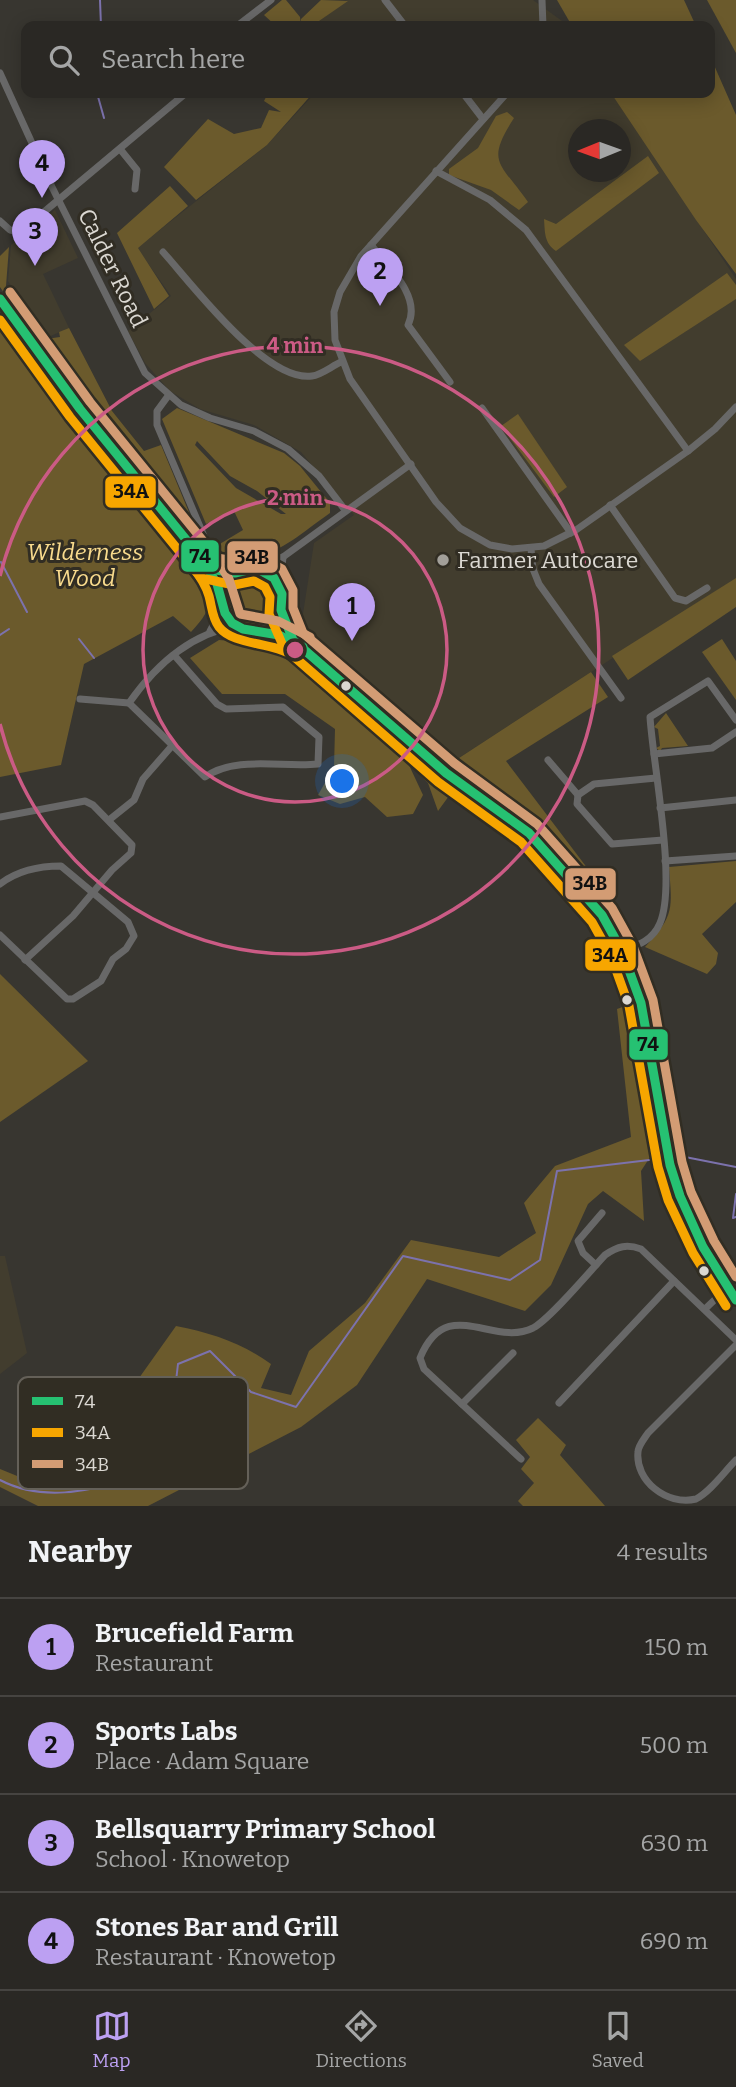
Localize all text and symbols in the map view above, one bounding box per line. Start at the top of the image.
search box [21,21,715,98]
icon: search [45,41,83,79]
text: Search here [101,44,245,75]
north arrow [568,119,631,182]
pin: 4 [19,140,65,198]
street label: Calder Road [72,204,154,332]
pin: 3 [12,208,58,266]
pin: 2 [357,248,403,306]
text: 4 min [267,333,324,359]
line badge: 34A [104,475,157,509]
text: 34A [113,480,149,503]
text: 2 min [267,485,323,511]
park label: Wilderness Wood [27,538,143,592]
line badge: 74 [180,539,220,573]
line badge: 34B [226,540,279,574]
text: 74 [189,545,211,568]
text: 34B [235,546,269,569]
place label: Farmer Autocare [457,546,638,574]
marker: Farmer Autocare [435,552,451,568]
pin: 1 [329,583,375,641]
centre of rings [283,638,307,662]
unlabelled marker [339,679,353,693]
your location [325,764,359,798]
line badge: 34B [564,867,617,901]
text: 34B [573,872,607,895]
line badge: 34A [584,938,637,972]
text: 34A [592,944,628,967]
unlabelled marker [620,993,634,1007]
line badge: 74 [628,1028,669,1061]
text: 74 [637,1033,659,1056]
unlabelled marker [697,1264,711,1278]
legend [18,1377,248,1489]
text: 74 [75,1390,95,1413]
text: 34A [75,1421,111,1444]
text: 34B [75,1453,109,1476]
text: Nearby [28,1534,132,1570]
text: 4 results [617,1538,708,1566]
text: Brucefield Farm [95,1618,293,1649]
text: 1 [46,1633,56,1661]
text: 150 m [645,1633,708,1661]
text: Restaurant [95,1649,213,1677]
text: Sports Labs [95,1716,238,1747]
text: 2 [45,1731,57,1759]
text: 500 m [640,1731,708,1759]
text: Place · Adam Square [95,1747,309,1775]
text: Bellsquarry Primary School [95,1814,436,1845]
text: 3 [44,1829,58,1857]
text: 630 m [640,1829,708,1857]
text: School · Knowetop [95,1845,290,1873]
text: Stones Bar and Grill [95,1912,339,1943]
text: 4 [44,1927,58,1955]
text: 690 m [640,1927,708,1955]
text: Restaurant · Knowetop [95,1943,336,1971]
tab: Map [92,2007,131,2072]
tab: Directions [315,2007,407,2072]
tab: Saved [591,2007,644,2072]

